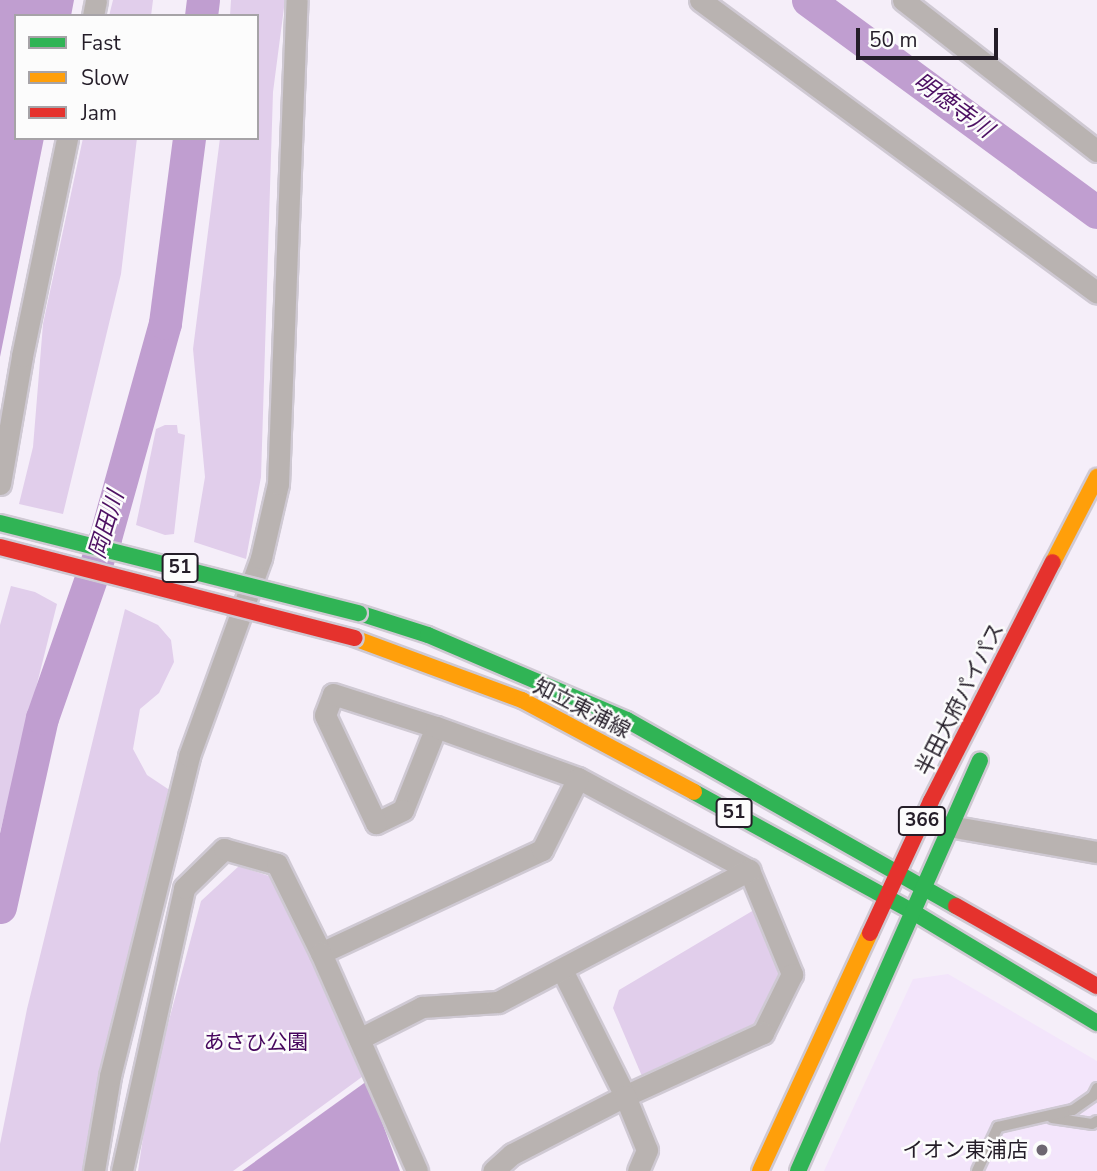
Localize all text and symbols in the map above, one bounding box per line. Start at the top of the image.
legend [14,14,259,140]
scale bar [859,14,1001,58]
text: 50 m [869,26,918,54]
text: Fast [81,29,121,57]
text: Slow [81,64,129,92]
water label: 明徳寺川 [908,68,998,144]
text: Jam [81,99,117,127]
water label: 岡田川 [84,488,130,562]
road number: 51 [161,552,199,583]
street label: 半田大府パイパス [911,618,1009,780]
street label: 知立東浦線 [530,673,634,743]
road number: 51 [715,798,753,828]
road number: 366 [898,806,946,836]
park label: あさひ公園 [204,1029,308,1055]
place label: イオン東浦店 [902,1137,1028,1163]
marker: イオン東浦店 [1034,1142,1050,1158]

